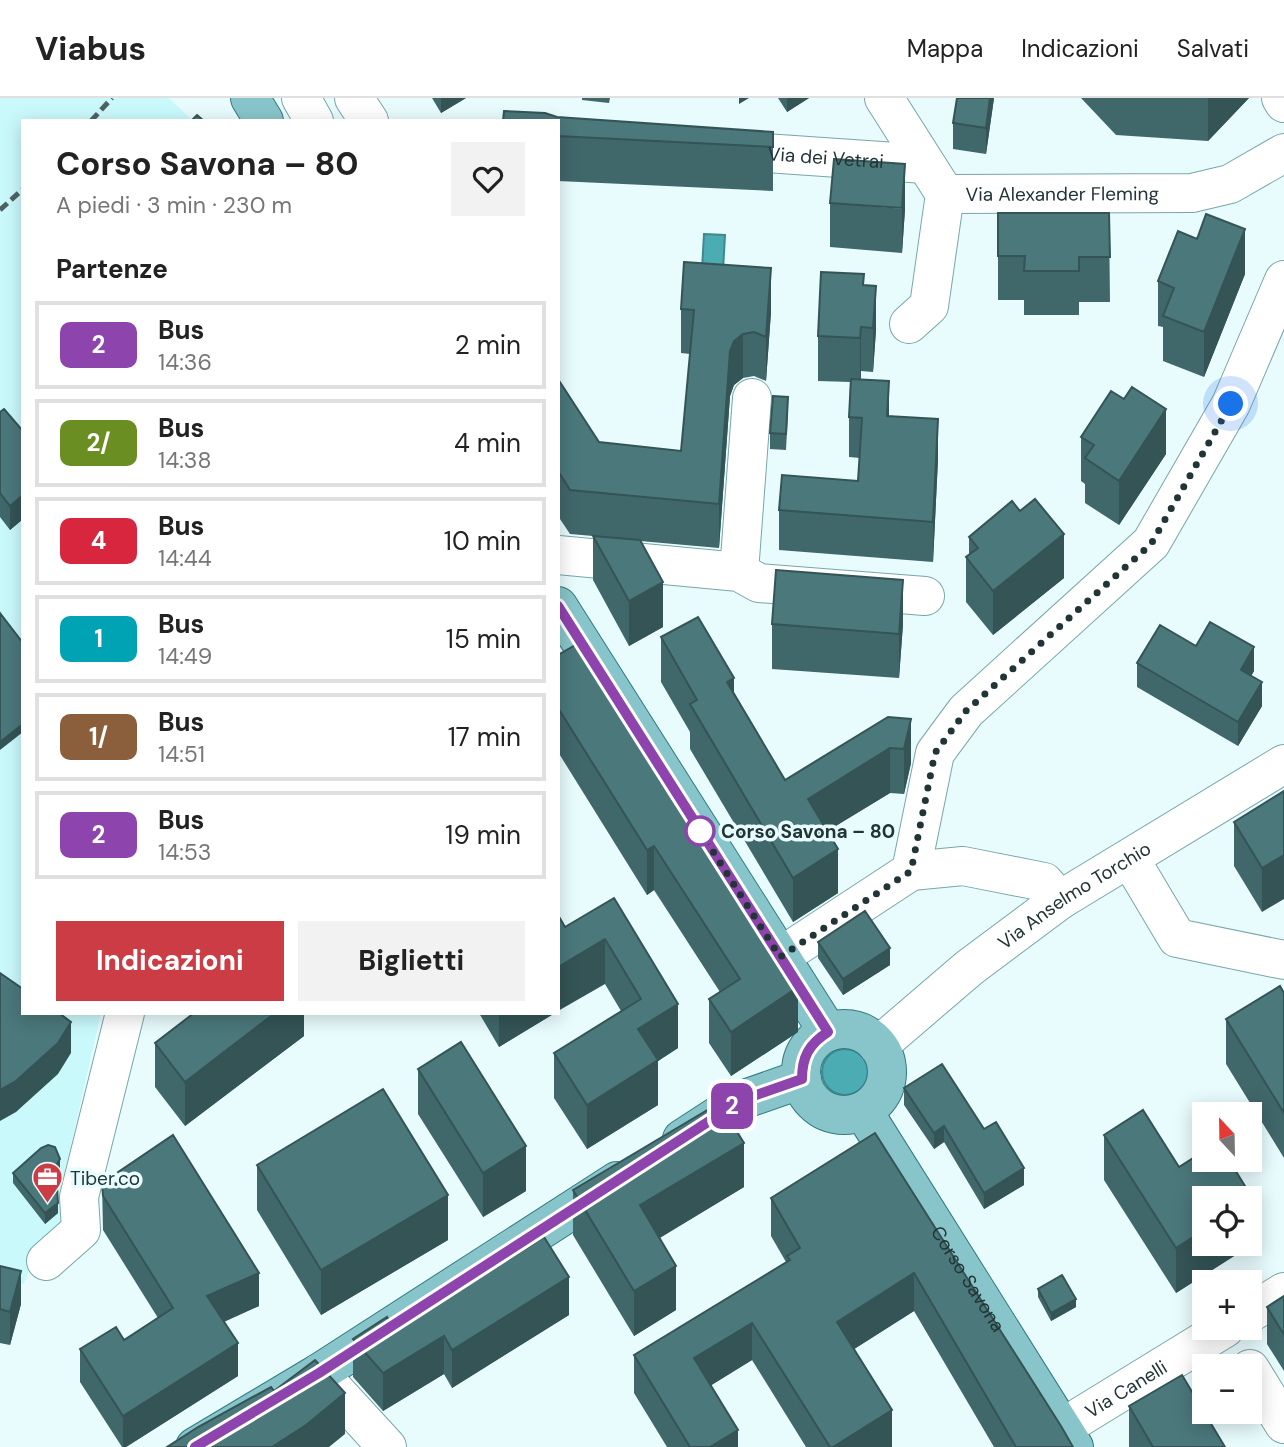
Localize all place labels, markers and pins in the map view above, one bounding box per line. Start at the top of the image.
marker: Corso Savona – 80 [685,816,715,846]
place label: Corso Savona – 80 [721,819,895,844]
office icon: Tiber.co [30,1161,64,1205]
place label: Tiber.co [70,1166,140,1191]

